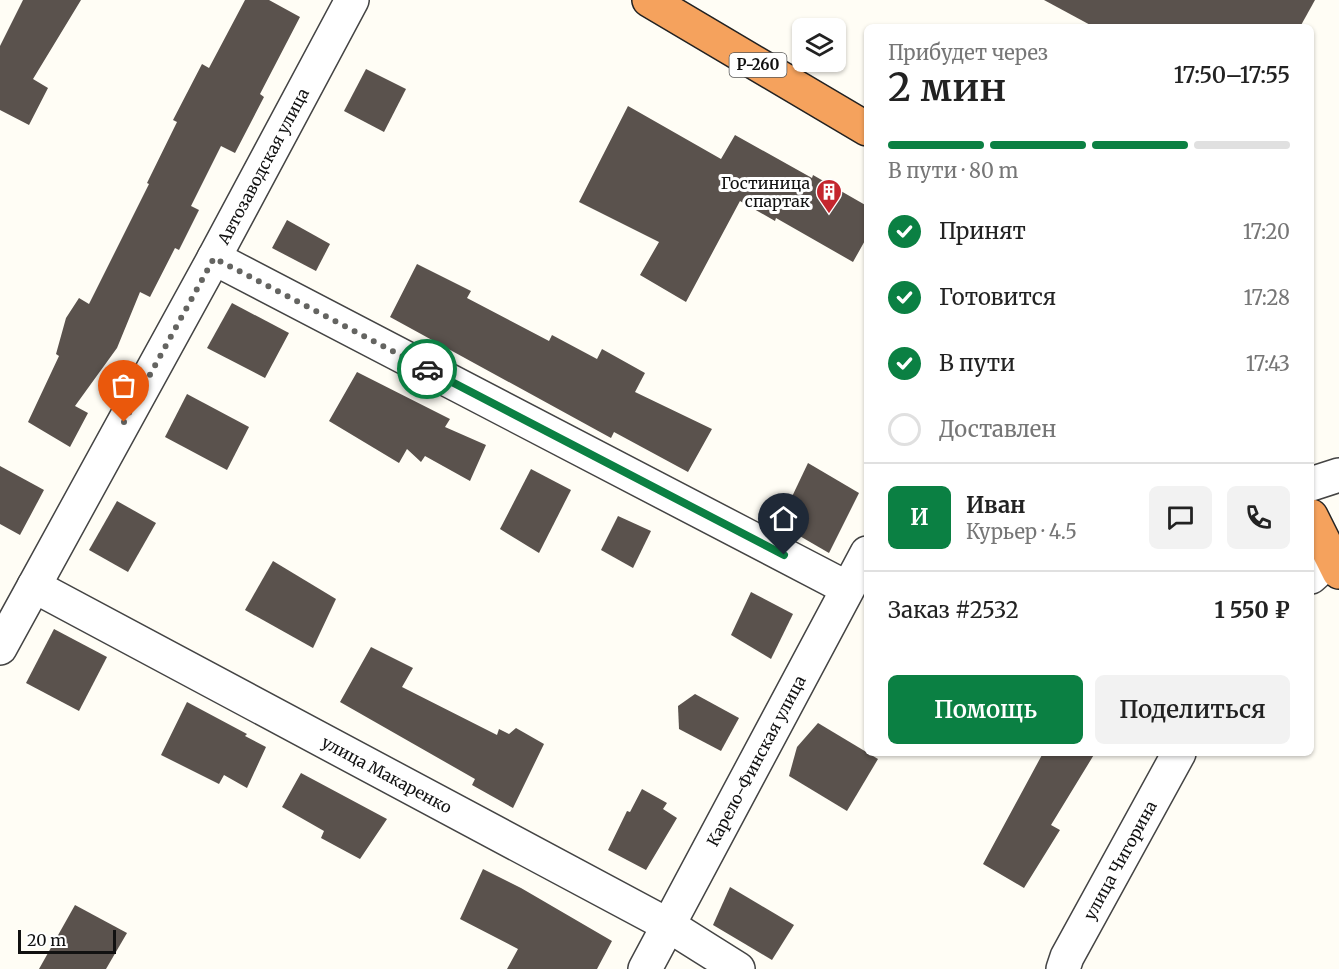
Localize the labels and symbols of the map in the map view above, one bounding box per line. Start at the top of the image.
road number: Р-260 [730,53,786,77]
street label: Автозаводская улица [213,84,313,249]
place label: Гостиница спартак [721,173,810,211]
building icon: Гостиница спартак [814,177,844,215]
courier [397,339,457,399]
pin [98,360,149,422]
pin [758,493,809,555]
street label: Карело-Финская улица [702,672,810,850]
street label: улица Макаренко [318,732,455,817]
street label: улица Чигорина [1079,797,1161,923]
scale bar [18,927,116,954]

